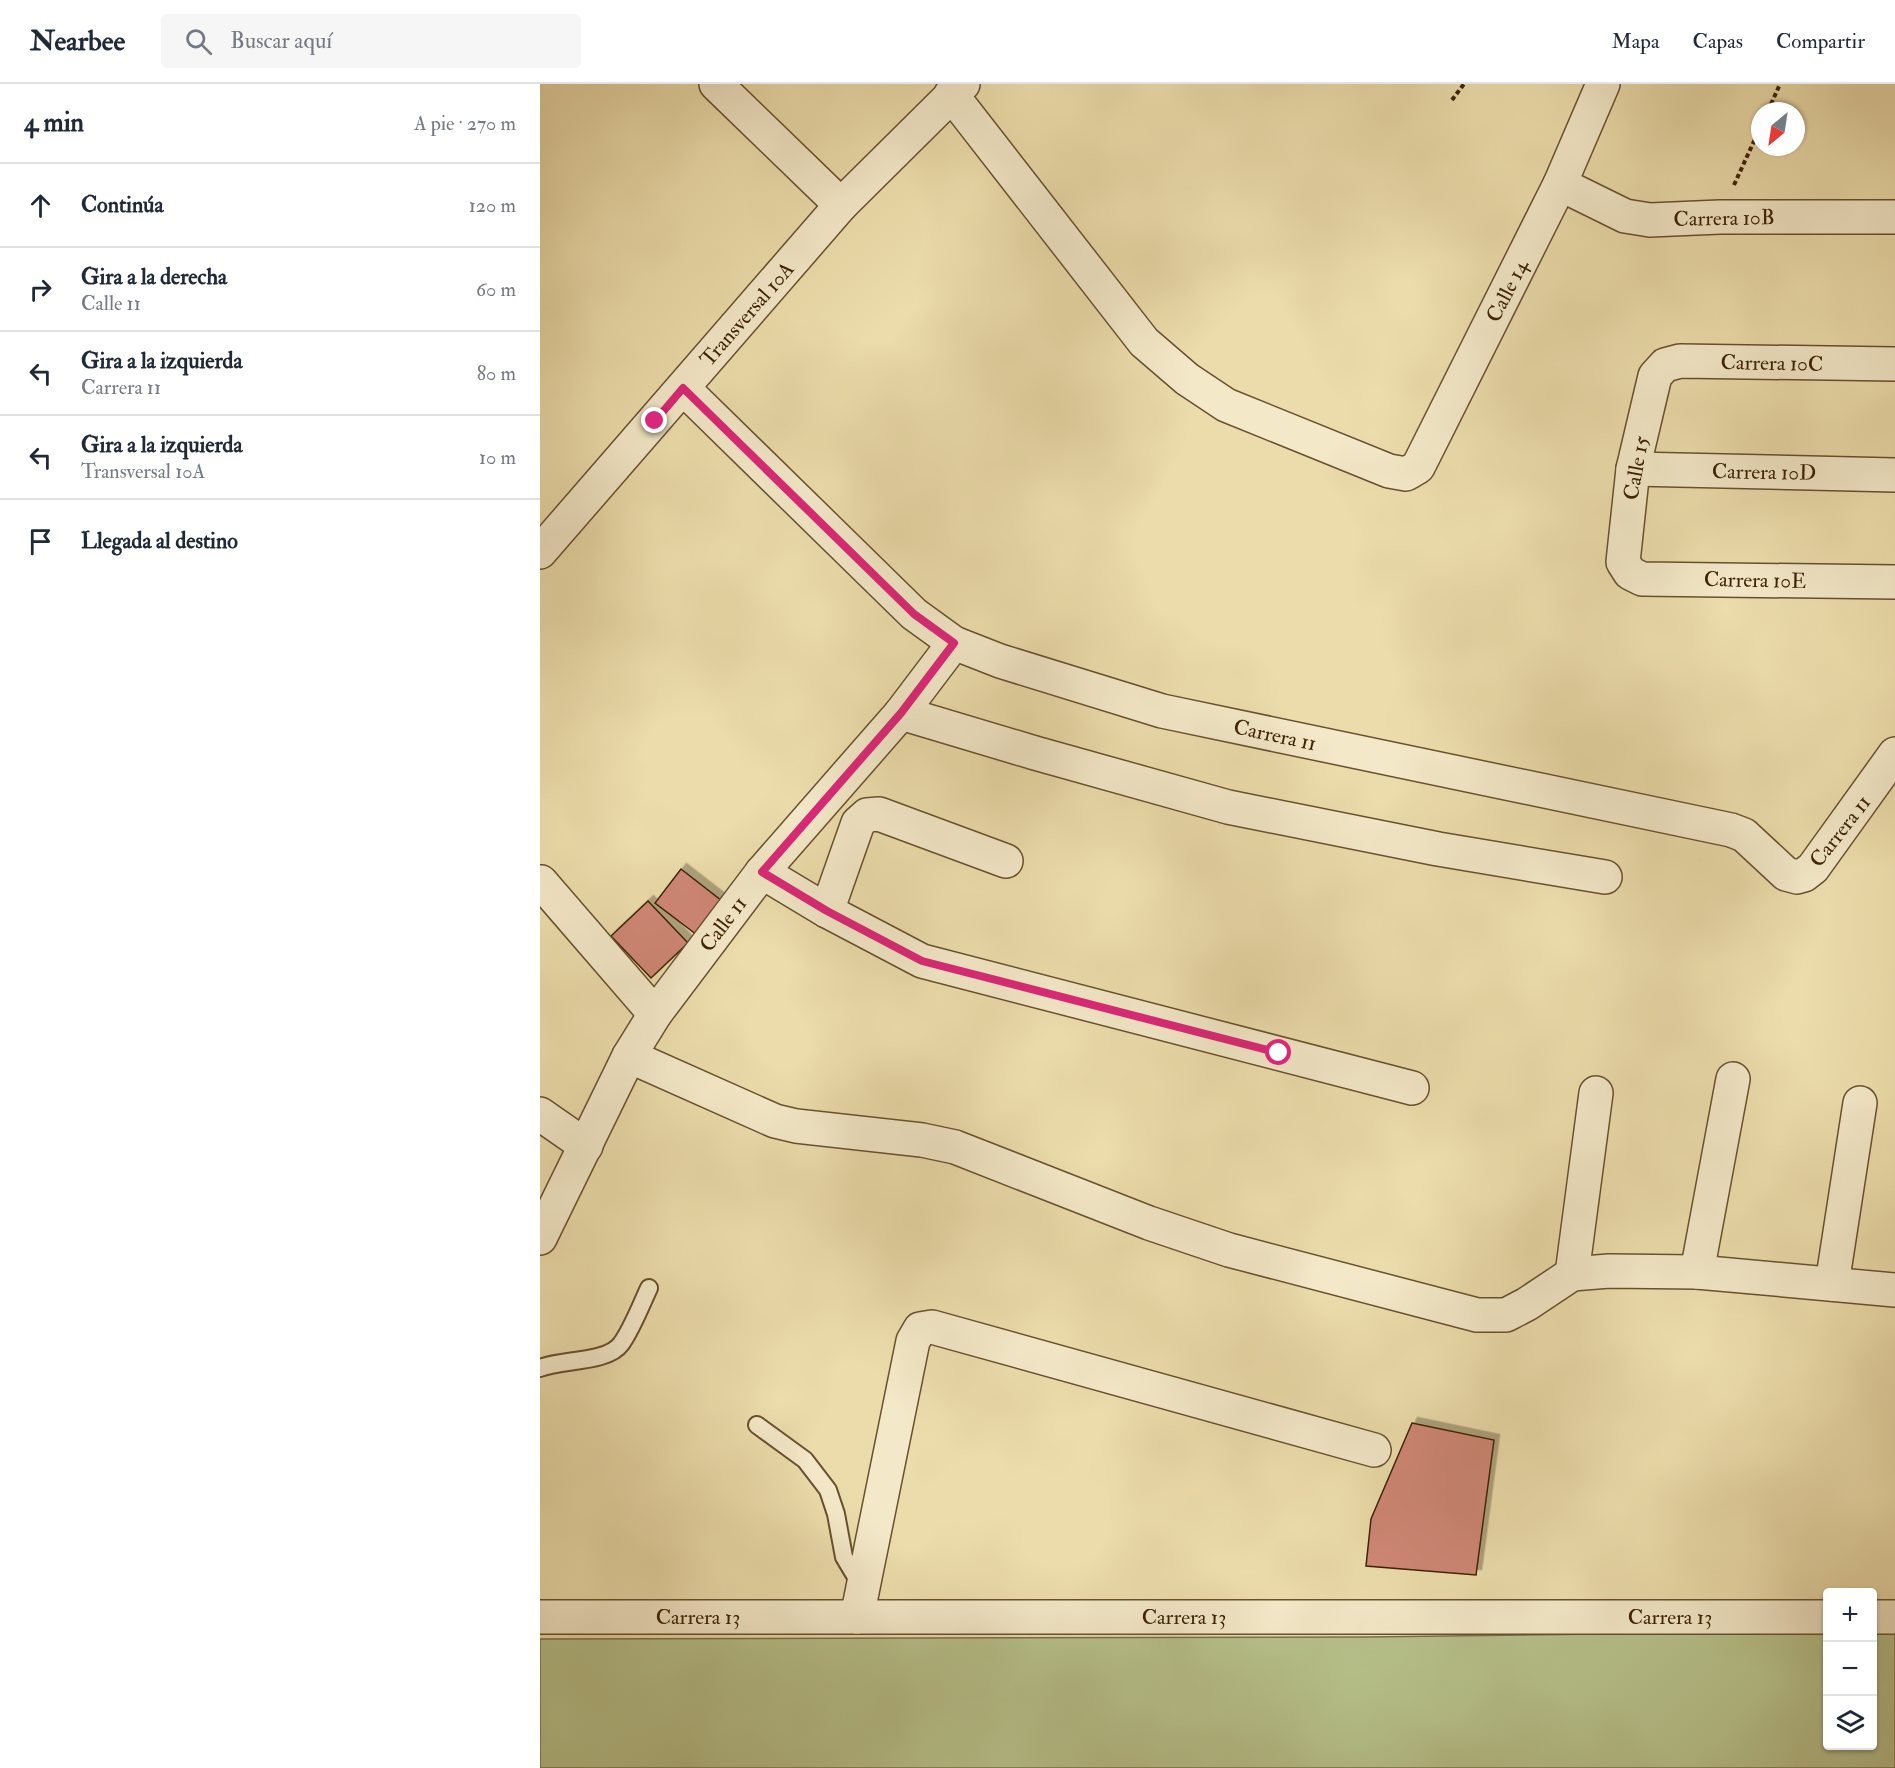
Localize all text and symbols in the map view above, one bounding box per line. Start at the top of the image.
search box [161,14,581,68]
text: Nearbee [30,24,125,59]
icon: search [182,25,215,58]
text: Buscar aquí [230,27,332,55]
text: Mapa [1612,28,1660,55]
text: Capas [1693,28,1743,55]
text: Compartir [1776,28,1865,55]
north arrow [1751,102,1805,156]
text: 4 min [24,107,84,139]
text: A pie · 270 m [414,111,516,136]
icon: ahead [24,189,57,222]
text: Continúa [81,191,164,219]
text: 120 m [469,193,516,218]
street label: Carrera 10B [1673,204,1775,233]
street label: Calle 14 [1480,254,1535,327]
street label: Transversal 10A [694,256,800,372]
text: Gira a la derecha [81,263,227,291]
icon: right [24,273,57,306]
text: 60 m [476,277,516,302]
text: Calle 11 [81,291,141,316]
text: Gira a la izquierda [81,347,242,375]
street label: Carrera 10C [1720,349,1824,378]
icon: left [24,357,57,390]
text: 80 m [477,361,516,386]
text: Carrera 11 [81,375,161,400]
route end [641,407,667,433]
text: Gira a la izquierda [81,431,242,459]
street label: Calle 15 [1618,433,1656,502]
icon: left [24,441,57,474]
text: 10 m [479,445,516,470]
street label: Carrera 10D [1712,458,1816,487]
text: Transversal 10A [81,459,205,484]
icon: arrive [24,525,57,558]
text: Llegada al destino [81,527,238,555]
street label: Carrera 10E [1704,566,1806,595]
street label: Carrera 11 [1231,714,1319,757]
street label: Carrera 11 [1804,790,1877,873]
street label: Calle 11 [694,891,753,958]
route start [1265,1039,1291,1065]
map controls [1823,1588,1877,1750]
button: + [1823,1588,1877,1642]
street label: Carrera 13 [656,1604,740,1631]
street label: Carrera 13 [1142,1604,1226,1631]
street label: Carrera 13 [1628,1604,1712,1631]
button: − [1823,1642,1877,1696]
button: layers [1823,1696,1877,1750]

